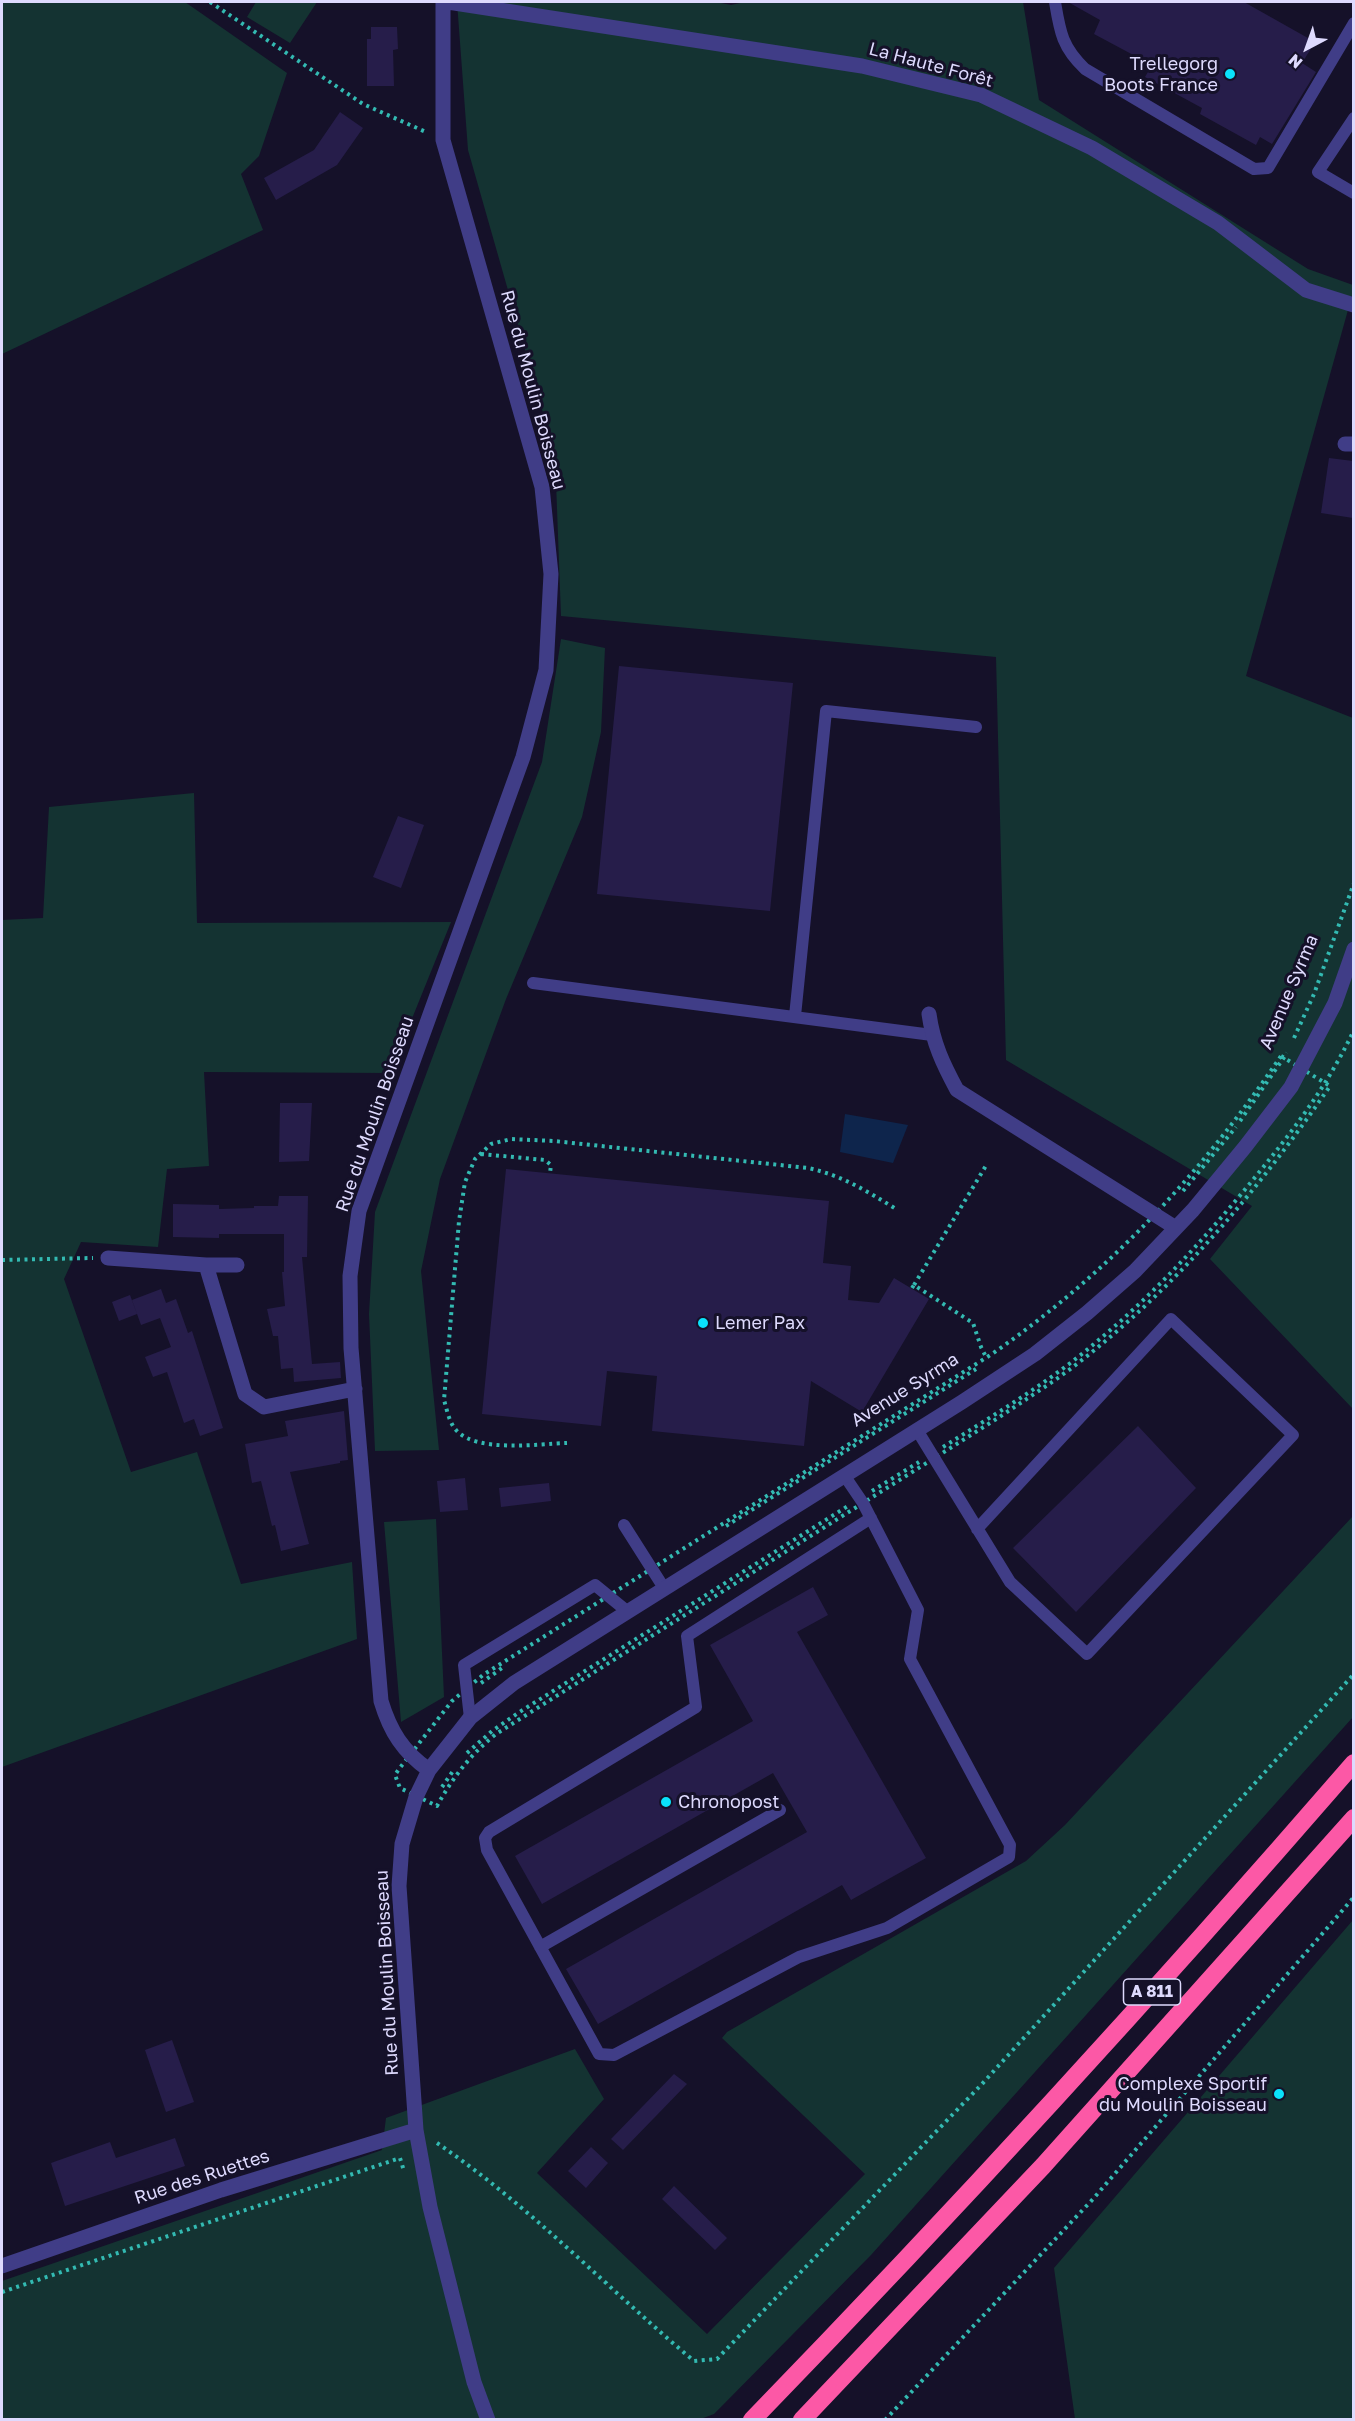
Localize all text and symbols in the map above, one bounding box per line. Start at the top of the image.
north arrow [1277,18,1337,78]
street label: La Haute Forêt [866,38,996,92]
text: N [1284,50,1306,73]
place label: Trellegorg Boots France [1104,53,1218,96]
marker: Trellegorg Boots France [1223,67,1237,81]
street label: Rue du Moulin Boisseau [496,288,570,492]
street label: Avenue Syrma [1255,931,1323,1053]
street label: Rue du Moulin Boisseau [331,1013,419,1215]
place label: Lemer Pax [715,1312,805,1334]
marker: Lemer Pax [696,1316,710,1330]
street label: Avenue Syrma [847,1348,963,1432]
place label: Chronopost [678,1791,779,1813]
marker: Chronopost [659,1795,673,1809]
street label: Rue du Moulin Boisseau [371,1870,403,2076]
road number: A 811 [1124,1979,1180,2005]
place label: Complexe Sportif du Moulin Boisseau [1099,2073,1267,2116]
marker: Complexe Sportif du Moulin Boisseau [1272,2087,1286,2101]
street label: Rue des Ruettes [132,2145,272,2209]

